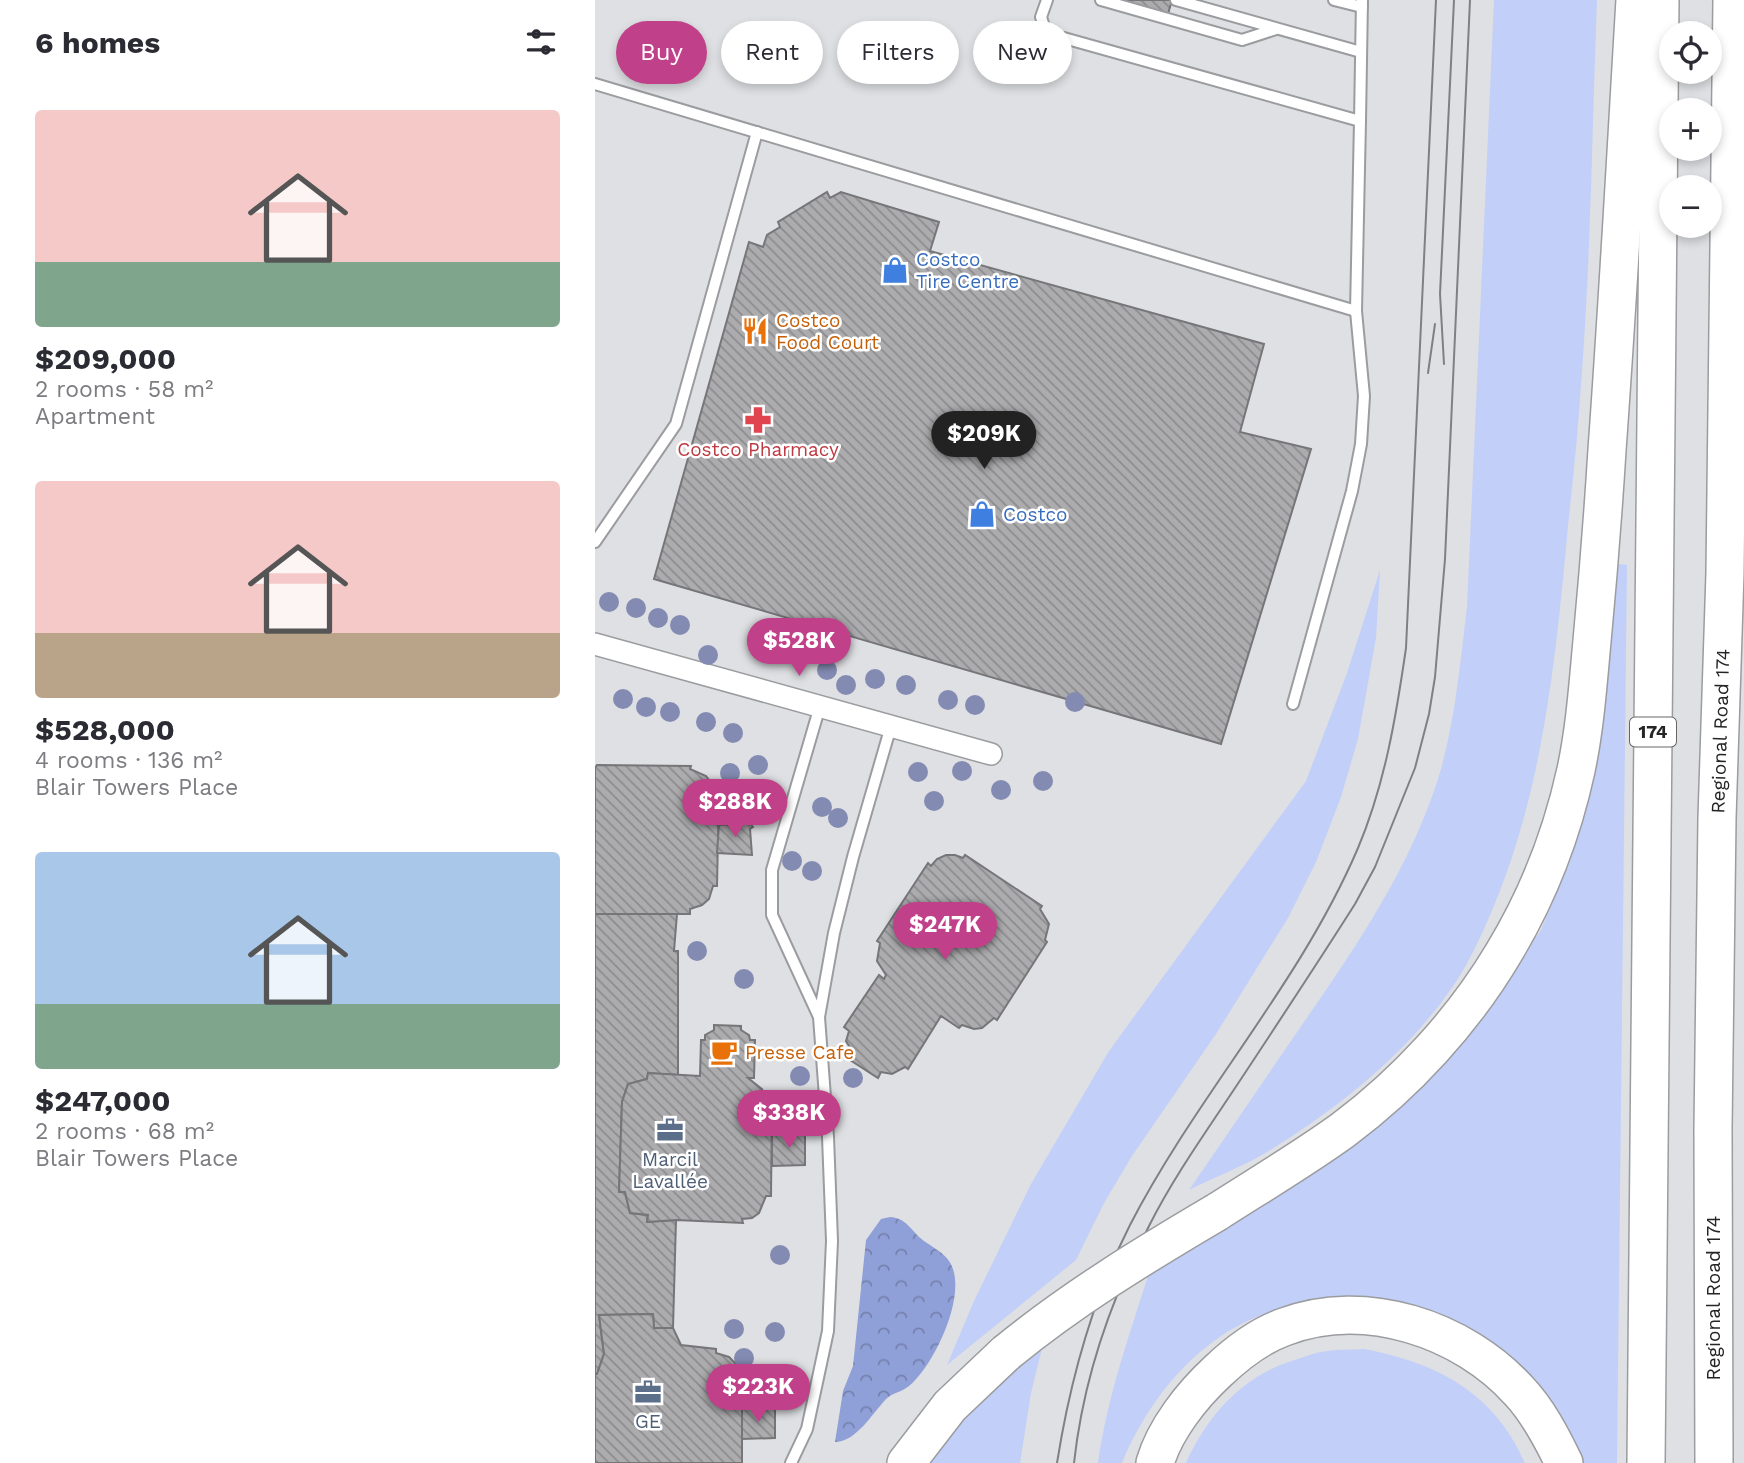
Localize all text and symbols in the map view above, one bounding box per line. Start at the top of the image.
chip: Buy [616,21,707,84]
chip: Rent [721,21,823,84]
chip: Filters [837,21,959,84]
chip: New [973,21,1072,84]
map controls [1659,21,1722,238]
button: locate [1659,21,1722,84]
icon: filters [522,23,560,61]
text: 6 homes [35,25,160,60]
button: + [1659,98,1722,161]
icon: home [235,155,361,281]
button: − [1659,175,1722,238]
place label: Costco Tire Centre [916,248,1019,293]
shop icon: Costco Tire Centre [880,255,910,285]
place label: Costco Food Court [776,309,879,354]
restaurant icon: Costco Food Court [740,316,770,346]
text: $209,000 [35,341,176,376]
text: 2 rooms · 58 m² [35,376,214,403]
text: Apartment [35,403,155,430]
pharmacy icon: Costco Pharmacy [743,405,773,435]
pin: $209K [935,412,1033,471]
text: $209K [947,420,1021,447]
place label: Costco Pharmacy [677,438,839,461]
shop icon: Costco [967,499,997,529]
place label: Costco [1003,503,1067,526]
icon: home [235,526,361,652]
pin: $528K [750,618,848,678]
text: $528K [763,627,835,654]
street label: Regional Road 174 [1706,648,1735,814]
text: $528,000 [35,712,175,747]
road number: 174 [1630,718,1676,746]
text: 4 rooms · 136 m² [35,747,223,774]
text: Blair Towers Place [35,774,238,801]
pin: $288K [686,780,784,839]
text: $288K [698,788,772,815]
icon: home [235,897,361,1023]
pin: $247K [896,902,994,962]
text: $247K [909,911,981,938]
cafe icon: Presse Cafe [709,1037,739,1067]
place label: Presse Cafe [745,1041,854,1064]
text: $247,000 [35,1083,171,1118]
pin: $338K [740,1090,838,1150]
text: $338K [753,1099,825,1126]
office icon: Marcil Lavallée [655,1115,685,1145]
text: 2 rooms · 68 m² [35,1118,214,1145]
text: Blair Towers Place [35,1145,238,1172]
place label: Marcil Lavallée [632,1148,708,1193]
street label: Regional Road 174 [1702,1216,1725,1380]
pin: $223K [709,1364,807,1424]
text: $223K [722,1373,794,1400]
office icon: GE [633,1377,663,1407]
place label: GE [635,1410,661,1433]

